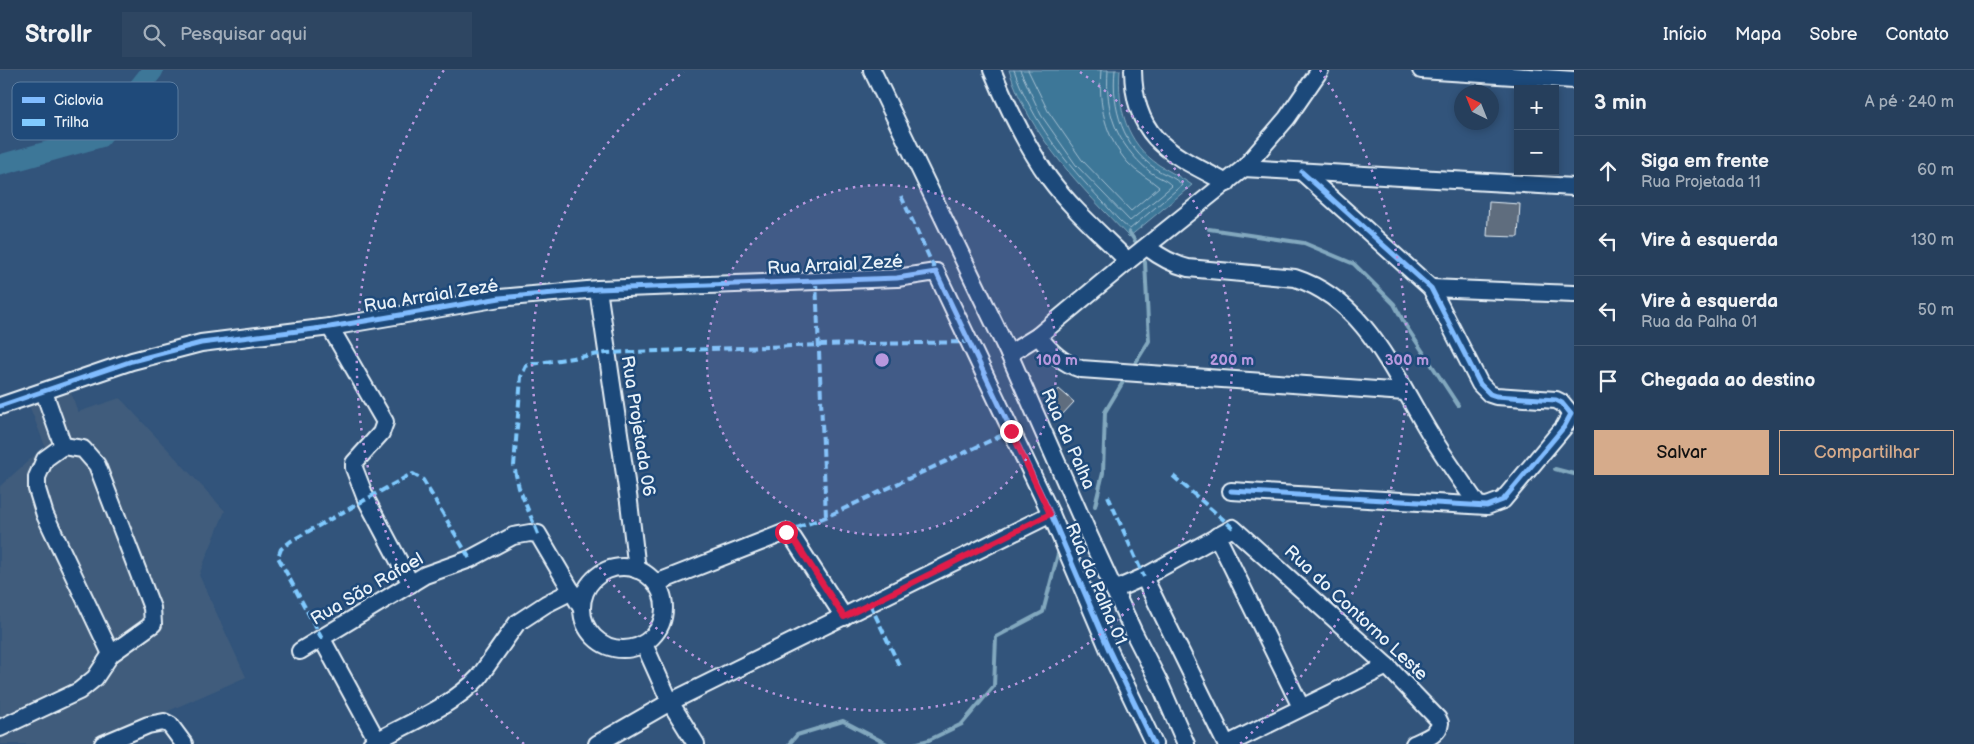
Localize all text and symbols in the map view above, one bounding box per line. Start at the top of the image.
search box [122,12,472,57]
text: Strollr [25,20,92,49]
icon: search [140,21,168,49]
text: Pesquisar aqui [180,23,307,46]
text: Início [1663,24,1707,45]
text: Mapa [1735,24,1781,45]
text: Sobre [1809,24,1857,45]
text: Contato [1885,24,1949,45]
legend [12,82,178,140]
north arrow [1454,85,1499,130]
map controls [1514,85,1559,175]
button: + [1514,85,1559,130]
text: 3 min [1594,90,1647,115]
text: Ciclovia [54,92,104,109]
text: A pé · 240 m [1865,93,1954,112]
text: Trilha [54,114,89,131]
button: − [1514,130,1559,175]
text: Siga em frente [1641,150,1769,173]
icon: ahead [1594,157,1622,185]
text: 60 m [1917,161,1954,180]
text: Rua Projetada 11 [1641,173,1761,192]
icon: left [1594,227,1622,255]
text: Vire à esquerda [1641,229,1778,252]
text: 130 m [1911,231,1954,250]
street label: Rua Arraial Zezé [767,251,904,279]
street label: Rua Arraial Zezé [362,275,500,317]
text: Vire à esquerda [1641,290,1778,313]
icon: left [1594,297,1622,325]
text: 50 m [1918,301,1954,320]
text: Rua da Palha 01 [1641,313,1757,332]
centre of rings [873,351,891,369]
text: 100 m [1036,351,1078,370]
text: 200 m [1210,351,1254,370]
text: 300 m [1385,351,1429,370]
street label: Rua Projetada 06 [617,354,659,498]
icon: arrive [1594,367,1622,395]
text: Chegada ao destino [1641,369,1815,392]
street label: Rua da Palha [1036,385,1100,493]
route end [1000,420,1023,443]
button: Salvar [1594,430,1769,475]
button: Compartilhar [1779,430,1954,475]
street label: Rua da Palha 01 [1061,520,1131,648]
route start [775,521,798,544]
street label: Rua do Contorno Leste [1280,541,1432,685]
street label: Rua São Rafael [307,548,427,630]

